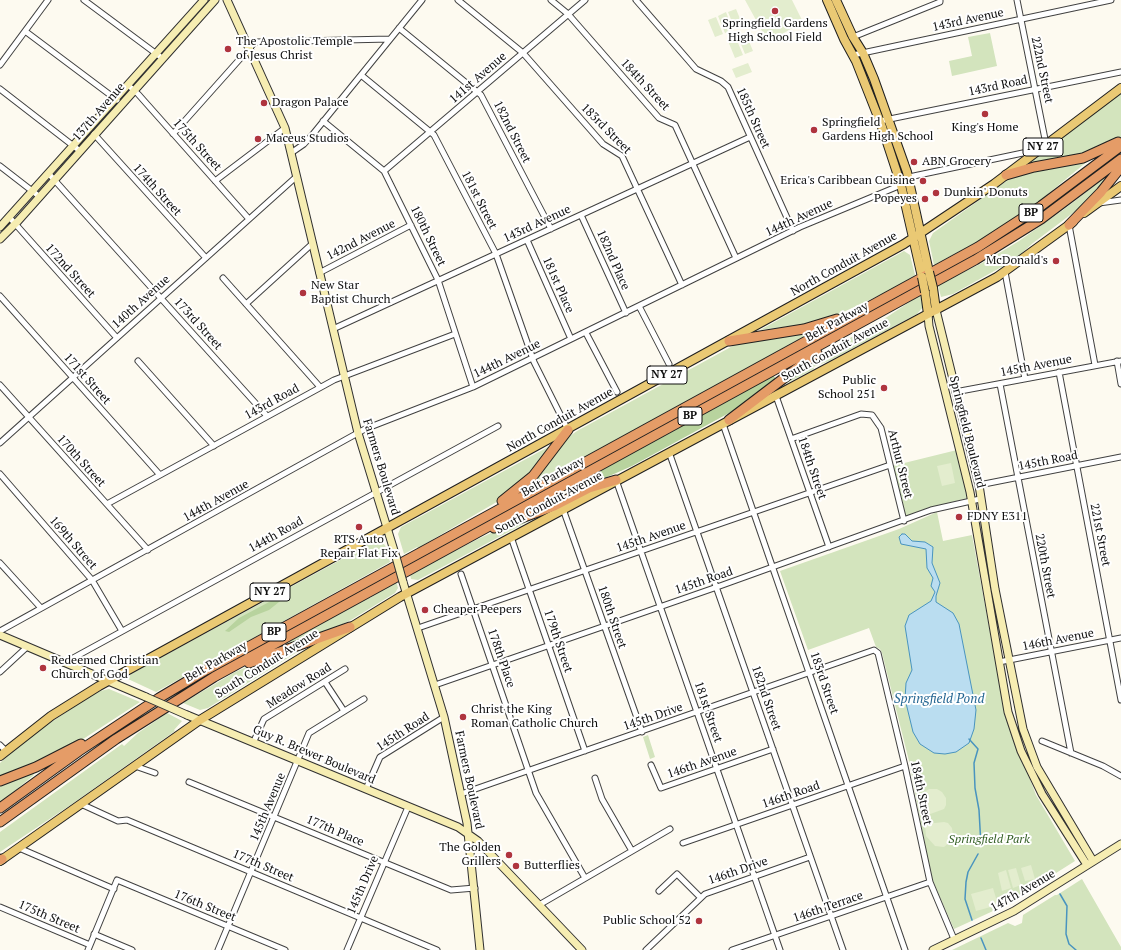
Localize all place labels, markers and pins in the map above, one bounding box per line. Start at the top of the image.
marker: Springfield Gardens High School Field [770,6,780,16]
place label: Springfield Gardens High School Field [722,17,828,45]
place label: The Apostolic Temple of Jesus Christ [236,35,353,63]
marker: The Apostolic Temple of Jesus Christ [223,44,233,54]
place label: Dragon Palace [272,96,348,110]
marker: Dragon Palace [259,98,269,108]
marker: King's Home [980,109,990,119]
place label: Springfield Gardens High School [822,116,933,144]
place label: King's Home [952,121,1018,135]
marker: Springfield Gardens High School [809,125,819,135]
place label: Maceus Studios [266,132,349,146]
marker: Maceus Studios [253,134,263,144]
place label: ABN Grocery [922,155,991,169]
marker: ABN Grocery [909,157,919,167]
place label: Erica's Caribbean Cuisine [780,174,915,188]
marker: Erica's Caribbean Cuisine [918,176,928,186]
place label: Dunkin' Donuts [944,186,1028,200]
marker: Dunkin' Donuts [931,188,941,198]
place label: Popeyes [874,192,917,206]
marker: Popeyes [920,194,930,204]
place label: McDonald's [986,254,1048,268]
marker: McDonald's [1051,256,1061,266]
place label: New Star Baptist Church [311,279,391,307]
marker: New Star Baptist Church [298,288,308,298]
place label: Public School 251 [818,374,876,402]
marker: Public School 251 [879,383,889,393]
place label: FDNY E311 [967,510,1028,524]
marker: FDNY E311 [954,512,964,522]
marker: RTS Auto Repair Flat Fix [354,522,364,532]
place label: RTS Auto Repair Flat Fix [320,533,398,561]
place label: Cheaper Peepers [433,603,522,617]
marker: Cheaper Peepers [420,605,430,615]
place label: Redeemed Christian Church of God [51,654,159,682]
marker: Redeemed Christian Church of God [38,663,48,673]
place label: Christ the King Roman Catholic Church [471,703,598,731]
marker: Christ the King Roman Catholic Church [458,712,468,722]
place label: The Golden Grillers [439,841,501,869]
marker: The Golden Grillers [504,850,514,860]
place label: Butterflies [524,859,580,873]
marker: Butterflies [511,861,521,871]
place label: Public School 52 [603,914,691,928]
marker: Public School 52 [694,916,704,926]

